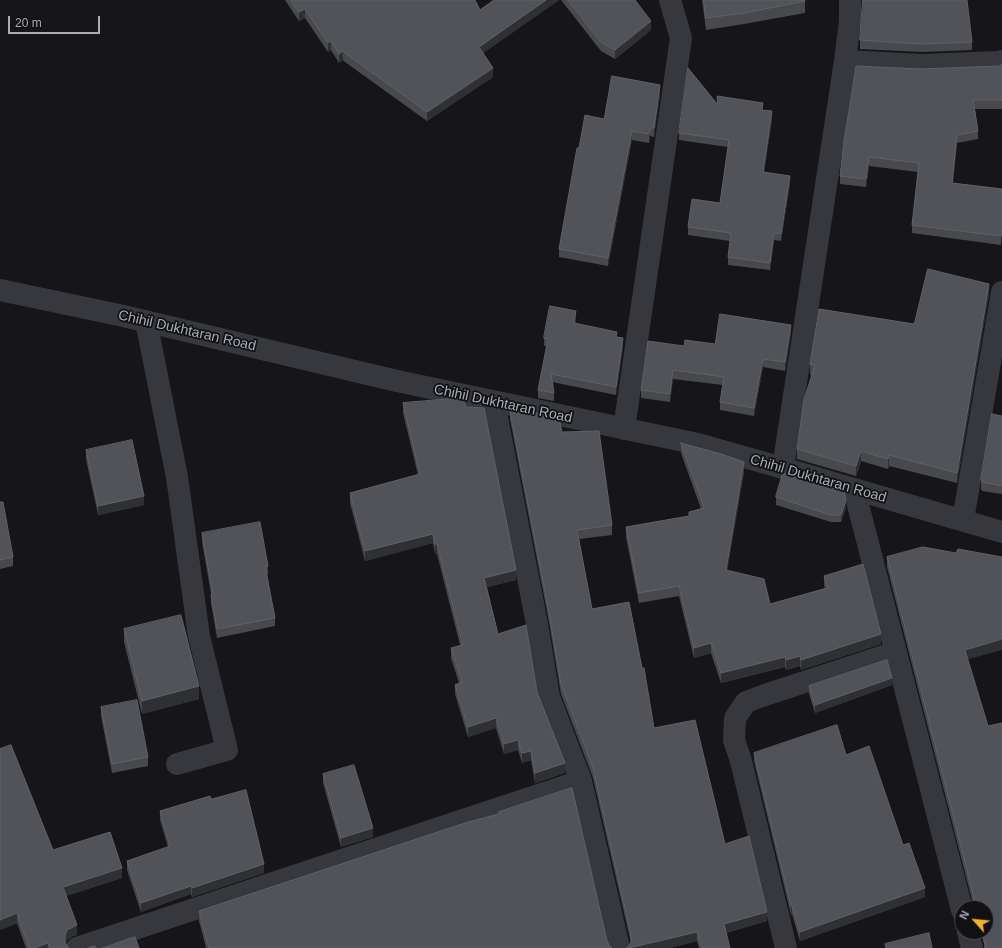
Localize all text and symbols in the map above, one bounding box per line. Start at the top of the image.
scale bar [10,8,102,34]
text: 20 m [15,16,42,30]
street label: Chihil Dukhtaran Road [116,307,258,355]
street label: Chihil Dukhtaran Road [432,381,574,427]
street label: Chihil Dukhtaran Road [748,452,888,506]
north arrow [954,900,994,940]
text: N [957,909,971,921]

